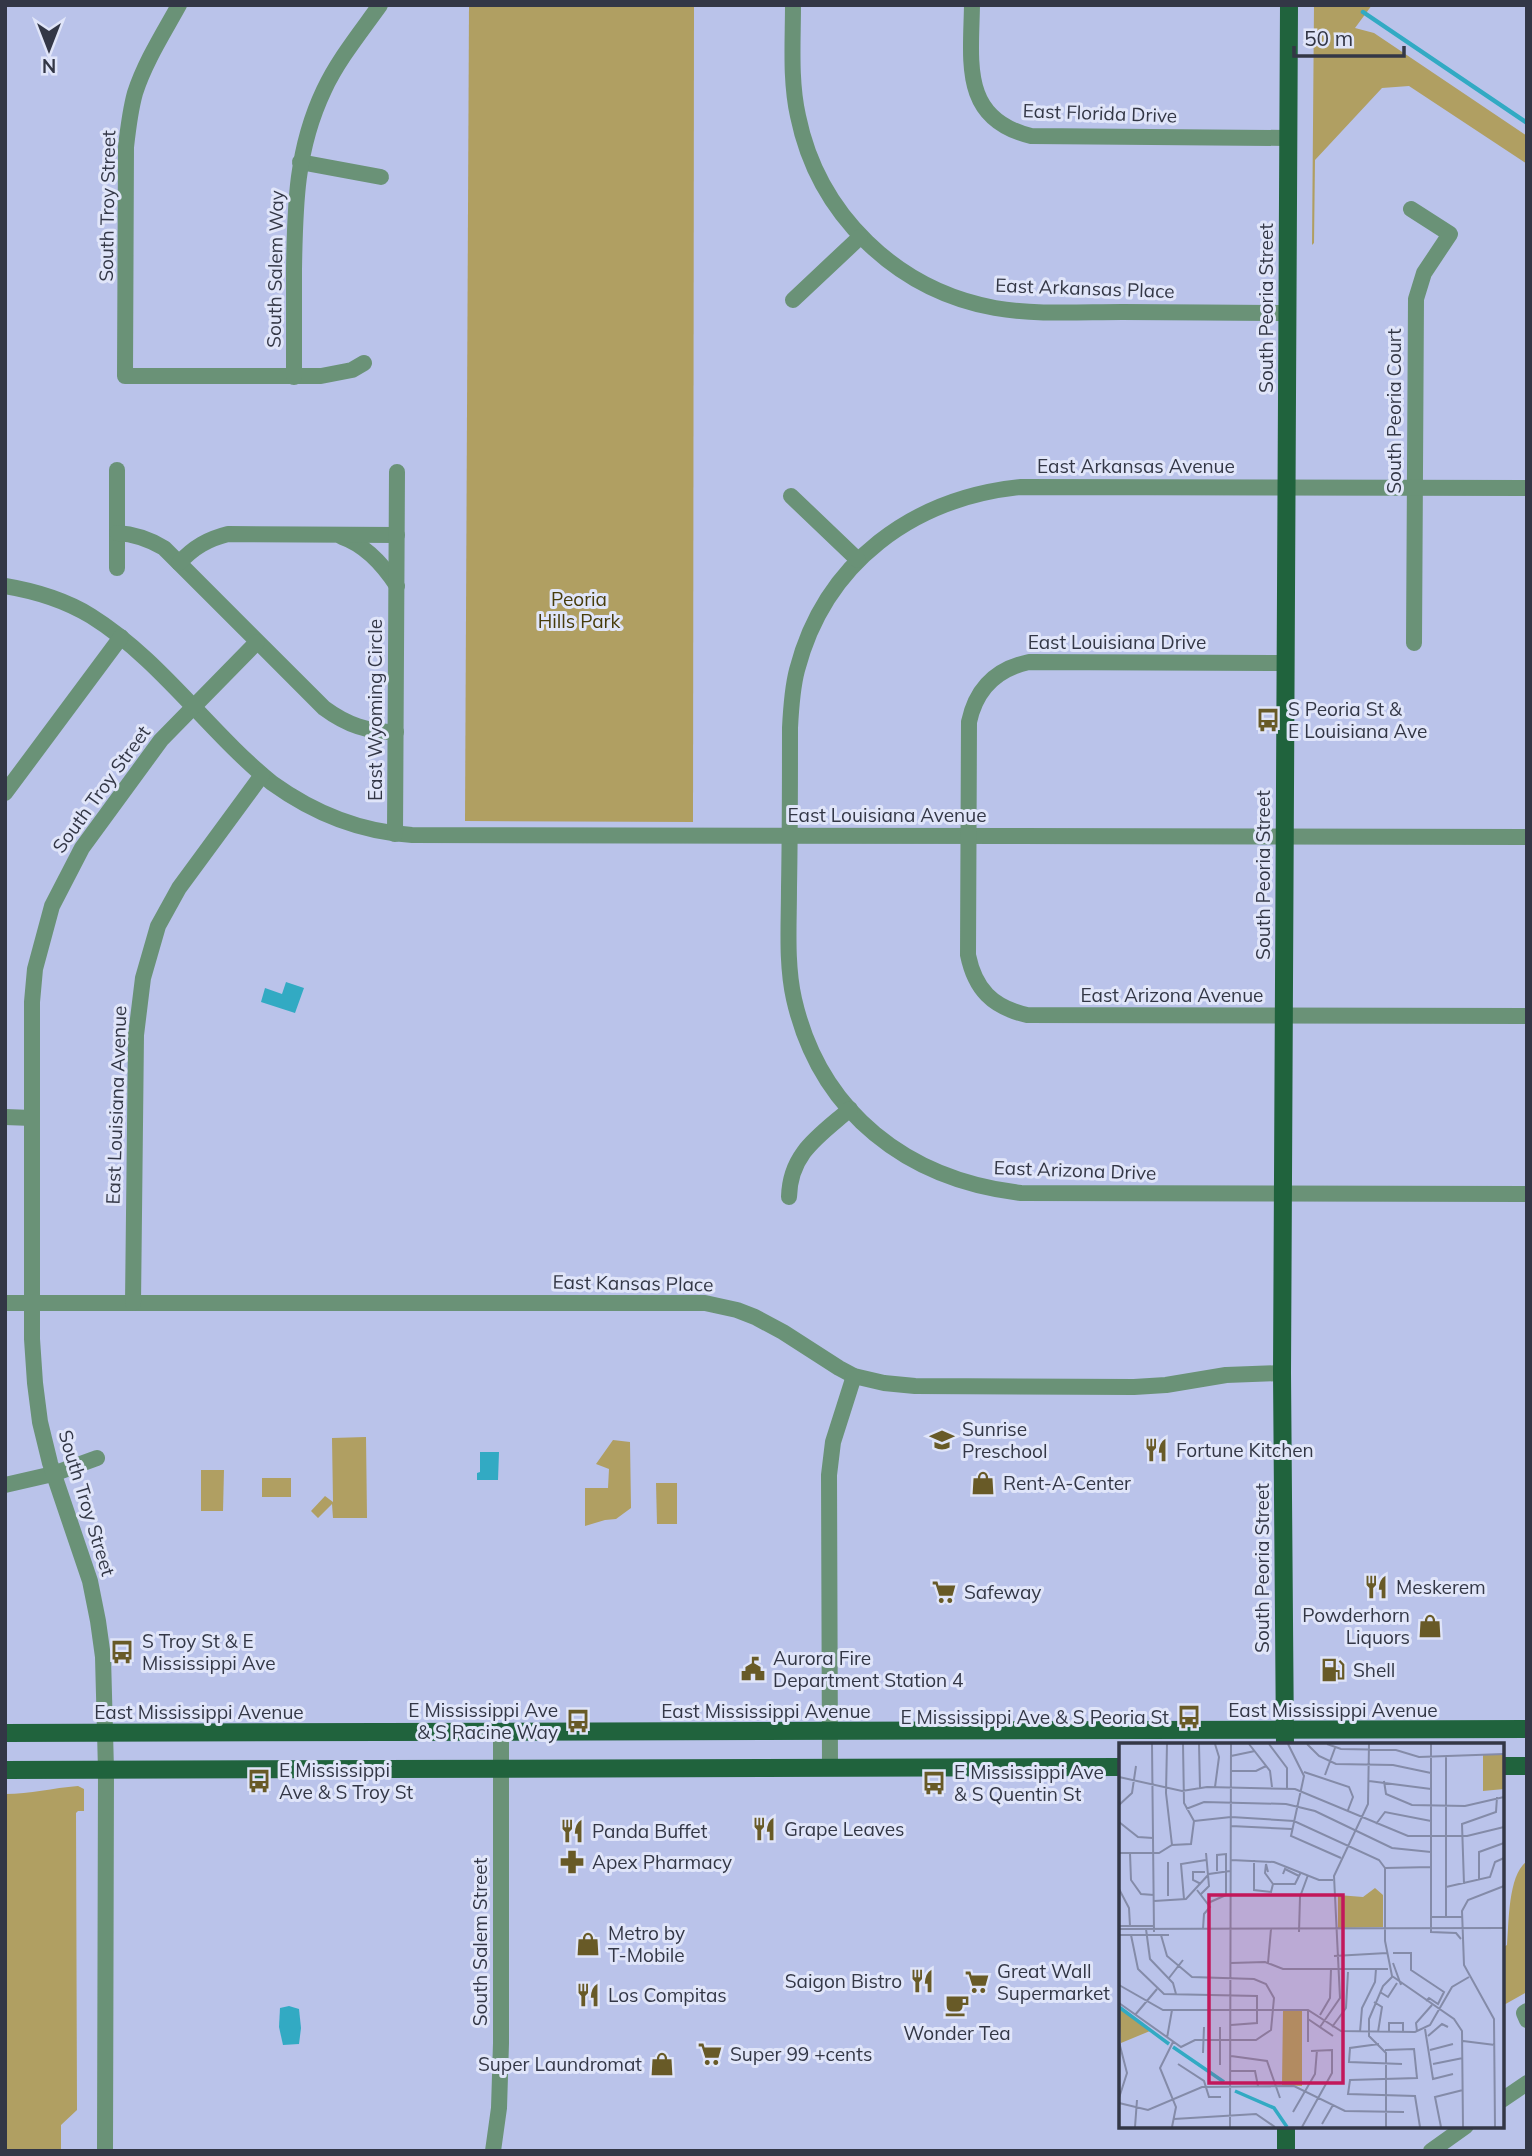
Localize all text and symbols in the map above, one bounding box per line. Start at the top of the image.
north arrow [14,14,84,84]
scale bar [1294,14,1404,58]
text: 50 m [1304,25,1353,51]
text: N [42,54,56,78]
street label: East Florida Drive [1022,98,1178,128]
street label: South Troy Street [94,130,120,282]
street label: South Salem Way [262,190,288,348]
street label: South Peoria Street [1254,223,1278,393]
street label: East Arkansas Place [995,273,1175,303]
street label: South Peoria Court [1382,328,1406,494]
street label: East Arkansas Avenue [1037,454,1235,478]
park label: Peoria Hills Park [538,587,620,633]
street label: East Wyoming Circle [363,619,387,801]
street label: East Louisiana Drive [1028,630,1206,654]
place label: S Peoria St & E Louisiana Ave [1288,697,1427,743]
bus stop icon: S Peoria St & E Louisiana Ave [1254,706,1282,734]
street label: South Troy Street [47,720,155,857]
street label: South Peoria Street [1251,790,1275,960]
street label: East Louisiana Avenue [788,803,986,827]
street label: East Arizona Avenue [1081,983,1263,1007]
street label: East Louisiana Avenue [101,1005,131,1205]
street label: East Arizona Drive [993,1155,1157,1185]
street label: East Kansas Place [552,1270,714,1296]
place label: Sunrise Preschool [962,1417,1047,1463]
school or university icon: Sunrise Preschool [928,1426,956,1454]
street label: South Troy Street [53,1427,121,1579]
restaurant icon: Fortune Kitchen [1142,1436,1170,1464]
place label: Fortune Kitchen [1176,1438,1314,1462]
shop icon: Rent-A-Center [969,1469,997,1497]
place label: Rent-A-Center [1003,1471,1131,1495]
street label: South Peoria Street [1250,1483,1274,1653]
restaurant icon: Meskerem [1362,1573,1390,1601]
place label: Meskerem [1396,1575,1486,1599]
supermarket icon: Safeway [930,1578,958,1606]
place label: Safeway [964,1580,1041,1604]
place label: Powderhorn Liquors [1302,1603,1410,1649]
shop icon: Powderhorn Liquors [1416,1612,1444,1640]
place label: S Troy St & E Mississippi Ave [142,1629,276,1675]
bus stop icon: S Troy St & E Mississippi Ave [108,1638,136,1666]
place label: Aurora Fire Department Station 4 [773,1646,964,1692]
public building icon: Aurora Fire Department Station 4 [739,1655,767,1683]
fuel station icon: Shell [1319,1656,1347,1684]
place label: Shell [1353,1658,1395,1682]
place label: E Mississippi Ave & S Racine Way [408,1698,558,1744]
street label: East Mississippi Avenue [1228,1698,1438,1722]
street label: East Mississippi Avenue [661,1699,871,1723]
street label: East Mississippi Avenue [94,1700,304,1724]
bus stop icon: E Mississippi Ave & S Peoria St [1175,1703,1203,1731]
place label: E Mississippi Ave & S Peoria St [900,1705,1169,1729]
bus stop icon: E Mississippi Ave & S Racine Way [564,1707,592,1735]
inset map [1119,1743,1504,2128]
place label: E Mississippi Ave & S Troy St [279,1758,414,1804]
place label: E Mississippi Ave & S Quentin St [954,1760,1104,1806]
bus stop icon: E Mississippi Ave & S Troy St [245,1767,273,1795]
bus stop icon: E Mississippi Ave & S Quentin St [920,1769,948,1797]
restaurant icon: Grape Leaves [750,1815,778,1843]
restaurant icon: Panda Buffet [558,1817,586,1845]
place label: Grape Leaves [784,1817,904,1841]
place label: Panda Buffet [592,1819,708,1843]
pharmacy icon: Apex Pharmacy [558,1848,586,1876]
place label: Apex Pharmacy [592,1850,732,1874]
street label: South Salem Street [468,1857,492,2026]
place label: Metro by T-Mobile [608,1921,685,1967]
shop icon: Metro by T-Mobile [574,1930,602,1958]
place label: Great Wall Supermarket [997,1959,1110,2005]
restaurant icon: Saigon Bistro [908,1967,936,1995]
supermarket icon: Great Wall Supermarket [963,1968,991,1996]
place label: Saigon Bistro [785,1969,902,1993]
restaurant icon: Los Compitas [574,1981,602,2009]
place label: Los Compitas [608,1983,727,2007]
cafe icon: Wonder Tea [943,1991,971,2019]
place label: Wonder Tea [903,2021,1011,2045]
supermarket icon: Super 99 +cents [696,2040,724,2068]
place label: Super 99 +cents [730,2042,872,2066]
shop icon: Super Laundromat [648,2050,676,2078]
place label: Super Laundromat [478,2052,642,2076]

